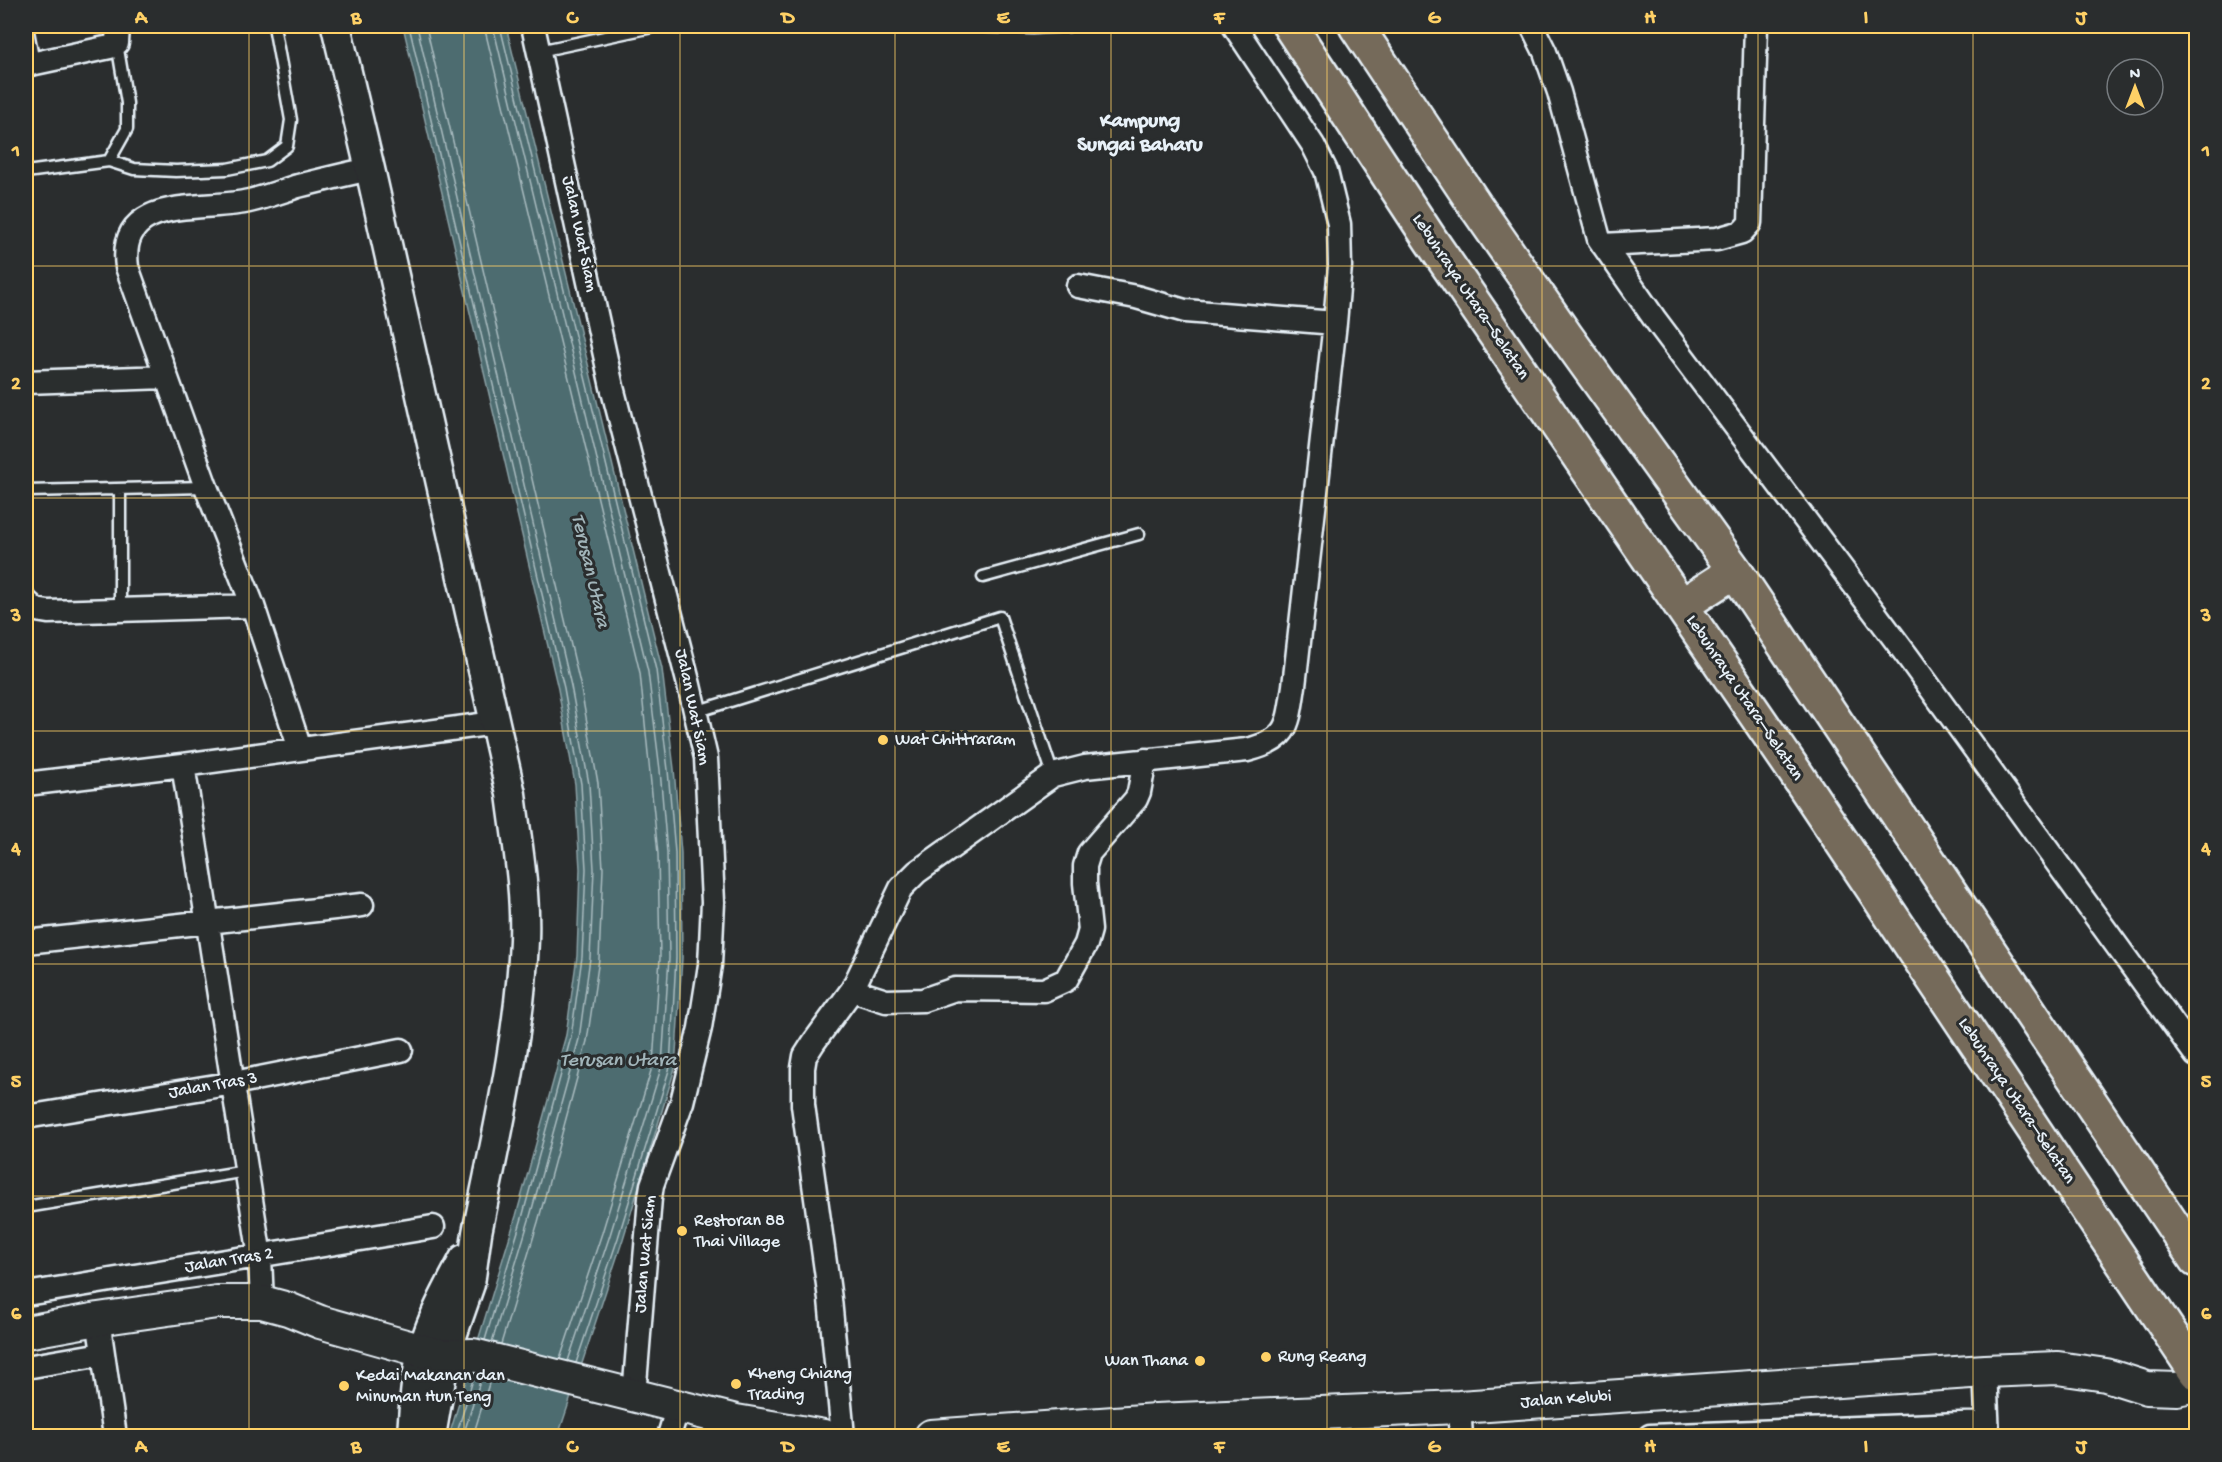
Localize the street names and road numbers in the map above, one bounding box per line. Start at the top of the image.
street label: Jalan Wat Siam [556,174,602,294]
street label: Lebuhraya Utara–Selatan [1407,210,1534,384]
street label: Lebuhraya Utara–Selatan [1681,611,1808,785]
street label: Jalan Wat Siam [669,647,715,767]
street label: Lebuhraya Utara–Selatan [1953,1014,2080,1188]
street label: Jalan Tras 3 [167,1068,259,1104]
street label: Jalan Wat Siam [630,1194,662,1314]
street label: Jalan Tras 2 [183,1244,275,1278]
street label: Jalan Kelubi [1520,1386,1612,1414]

